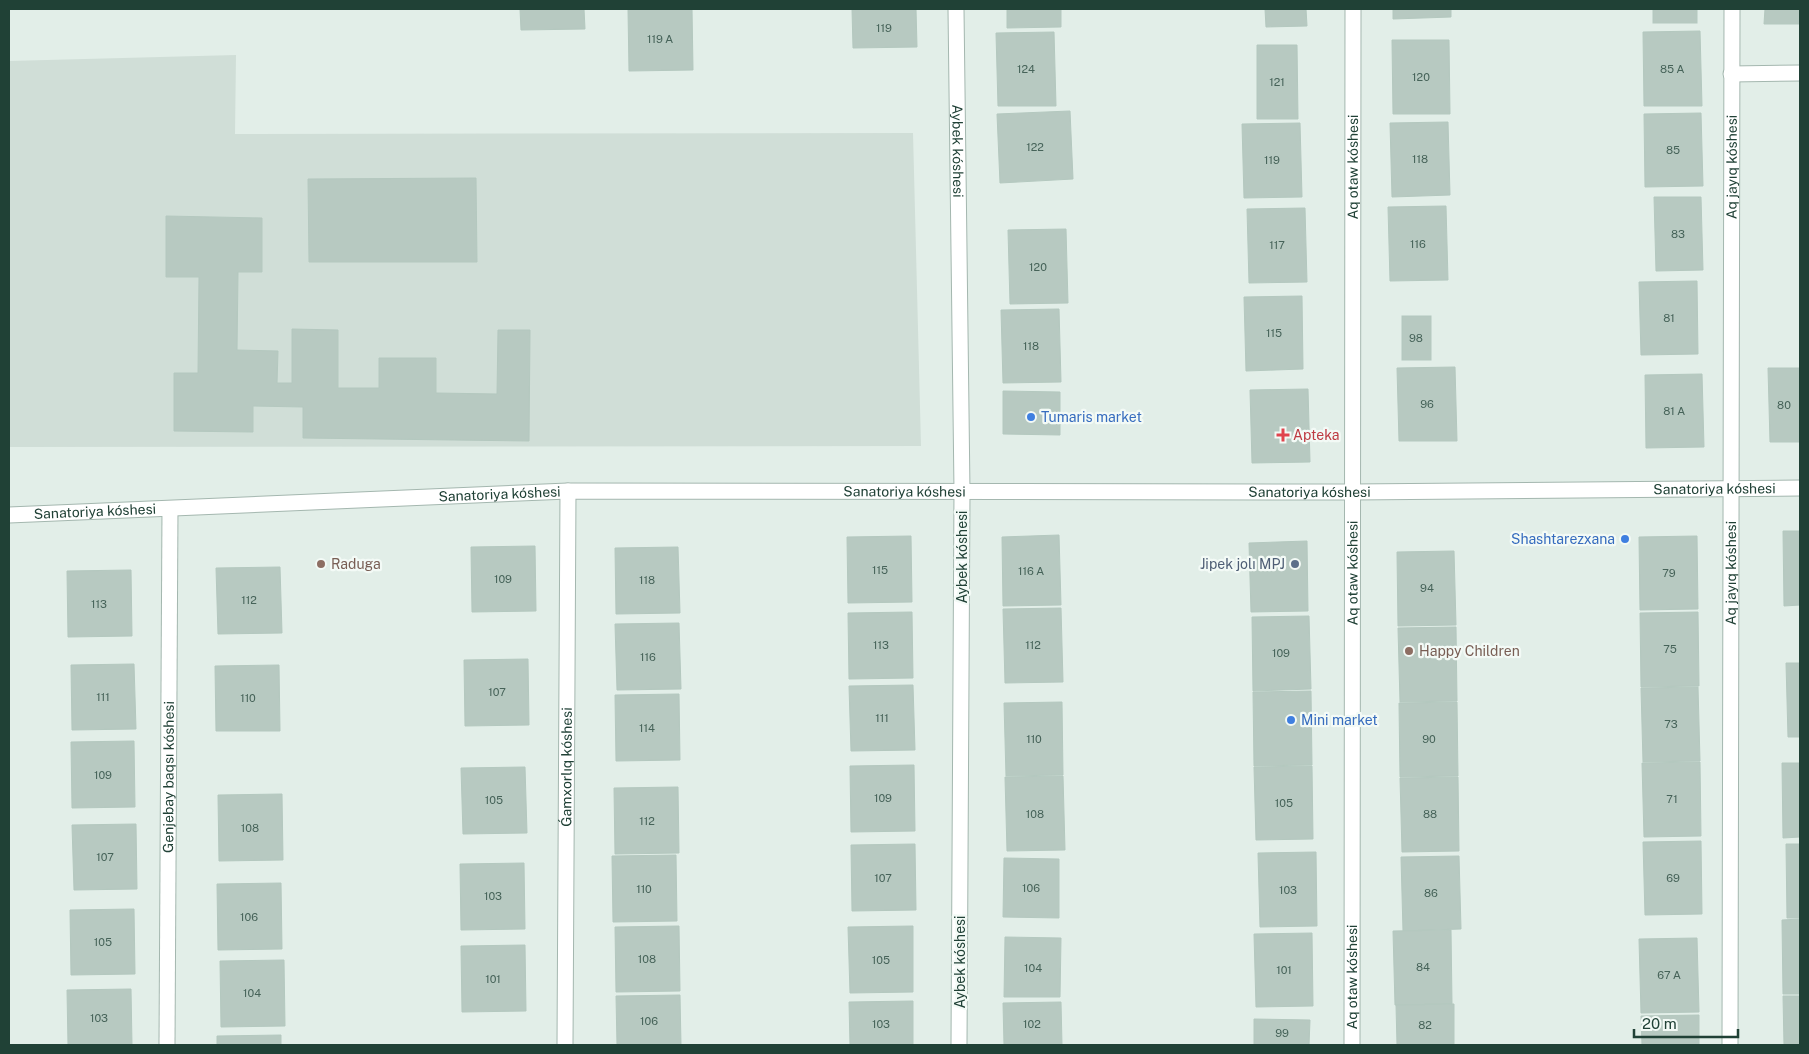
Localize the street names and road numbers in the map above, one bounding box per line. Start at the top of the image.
street label: Aybek kóshesi [949,104,966,198]
street label: Aq otaw kóshesi [1345,114,1361,220]
street label: Aq jayıq kóshesi [1724,115,1740,219]
street label: Sanatoriya kóshesi [1653,480,1776,497]
street label: Sanatoriya kóshesi [438,483,561,505]
street label: Sanatoriya kóshesi [843,483,966,500]
street label: Sanatoriya kóshesi [1248,484,1371,500]
street label: Sanatoriya kóshesi [33,501,156,522]
street label: Aybek kóshesi [954,510,970,604]
street label: Aq otaw kóshesi [1344,520,1361,626]
street label: Aq jayıq kóshesi [1723,521,1739,625]
street label: Genjebay baqsı kóshesi [160,701,177,853]
street label: Ǵamxorlıq kóshesi [557,707,575,827]
street label: Aybek kóshesi [952,915,968,1009]
street label: Aq otaw kóshesi [1344,924,1360,1030]

